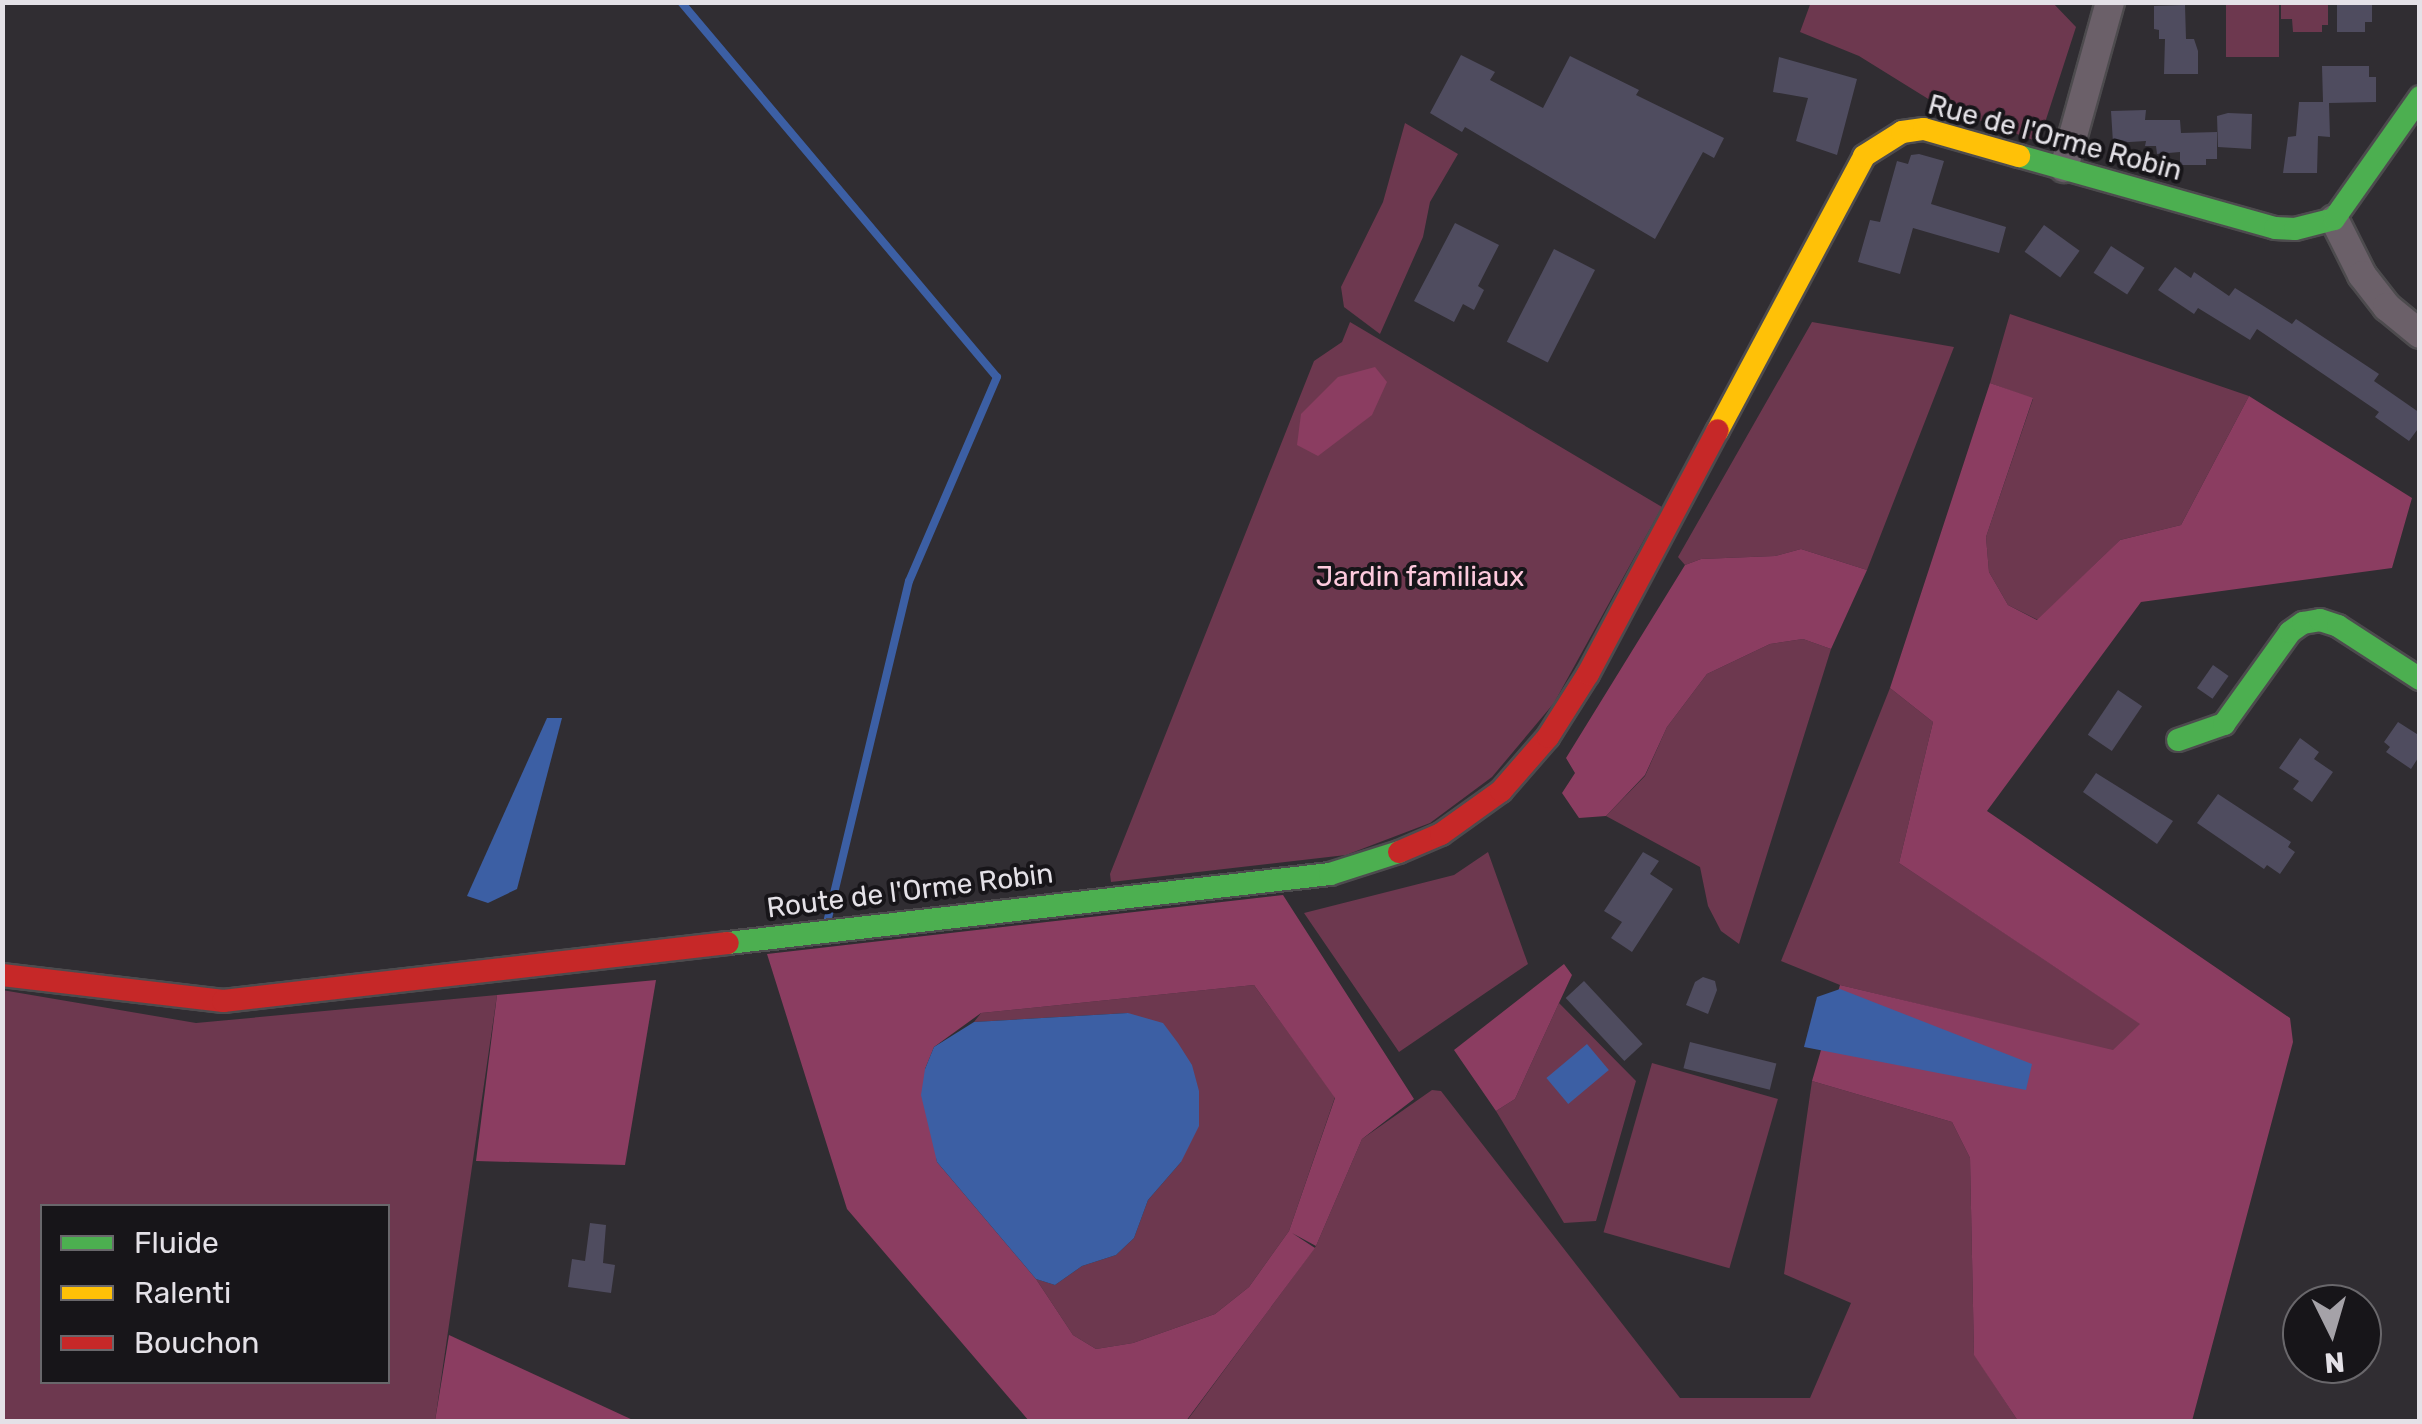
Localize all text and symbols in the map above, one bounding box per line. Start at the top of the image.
street label: Rue de l'Orme Robin [1924,88,2186,188]
park label: Jardin familiaux [1315,560,1525,594]
street label: Route de l'Orme Robin [765,857,1055,925]
legend [40,1204,390,1384]
text: Fluide [134,1225,219,1261]
text: Ralenti [134,1275,231,1311]
north arrow [2282,1284,2382,1384]
text: Bouchon [134,1325,260,1361]
text: N [2323,1345,2346,1380]

